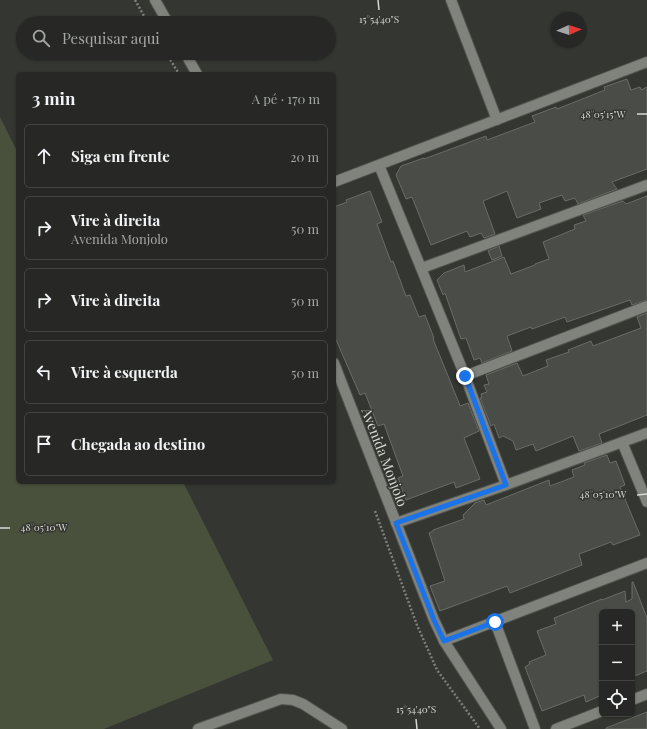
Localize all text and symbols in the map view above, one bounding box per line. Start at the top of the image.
text: 15°54'40"S [359,12,399,26]
north arrow [551,12,587,48]
search box [16,16,336,60]
icon: search [30,27,52,49]
text: Pesquisar aqui [62,28,160,48]
text: 3 min [32,87,75,109]
text: A pé · 170 m [252,90,320,107]
text: 48°05'15"W [581,107,626,121]
icon: ahead [33,145,55,167]
text: Siga em frente [71,146,170,166]
text: 20 m [290,148,319,165]
text: Vire à direita [71,210,160,230]
icon: right [33,217,55,239]
text: 50 m [291,220,319,237]
text: Avenida Monjolo [71,230,168,247]
icon: right [33,289,55,311]
text: Vire à direita [71,290,160,310]
text: 50 m [291,292,319,309]
icon: left [33,361,55,383]
text: Vire à esquerda [71,362,178,382]
text: 50 m [291,364,319,381]
route end [456,367,474,385]
street label: Avenida Monjolo [357,404,413,509]
icon: arrive [33,433,55,455]
text: Chegada ao destino [71,434,205,454]
text: 48°05'10"W [580,487,627,501]
text: 48°05'10"W [21,520,68,534]
map controls [599,609,635,717]
button: + [599,609,635,645]
route start [486,613,504,631]
button: − [599,645,635,681]
button: locate [599,681,635,717]
text: 15°54'40"S [396,702,436,716]

